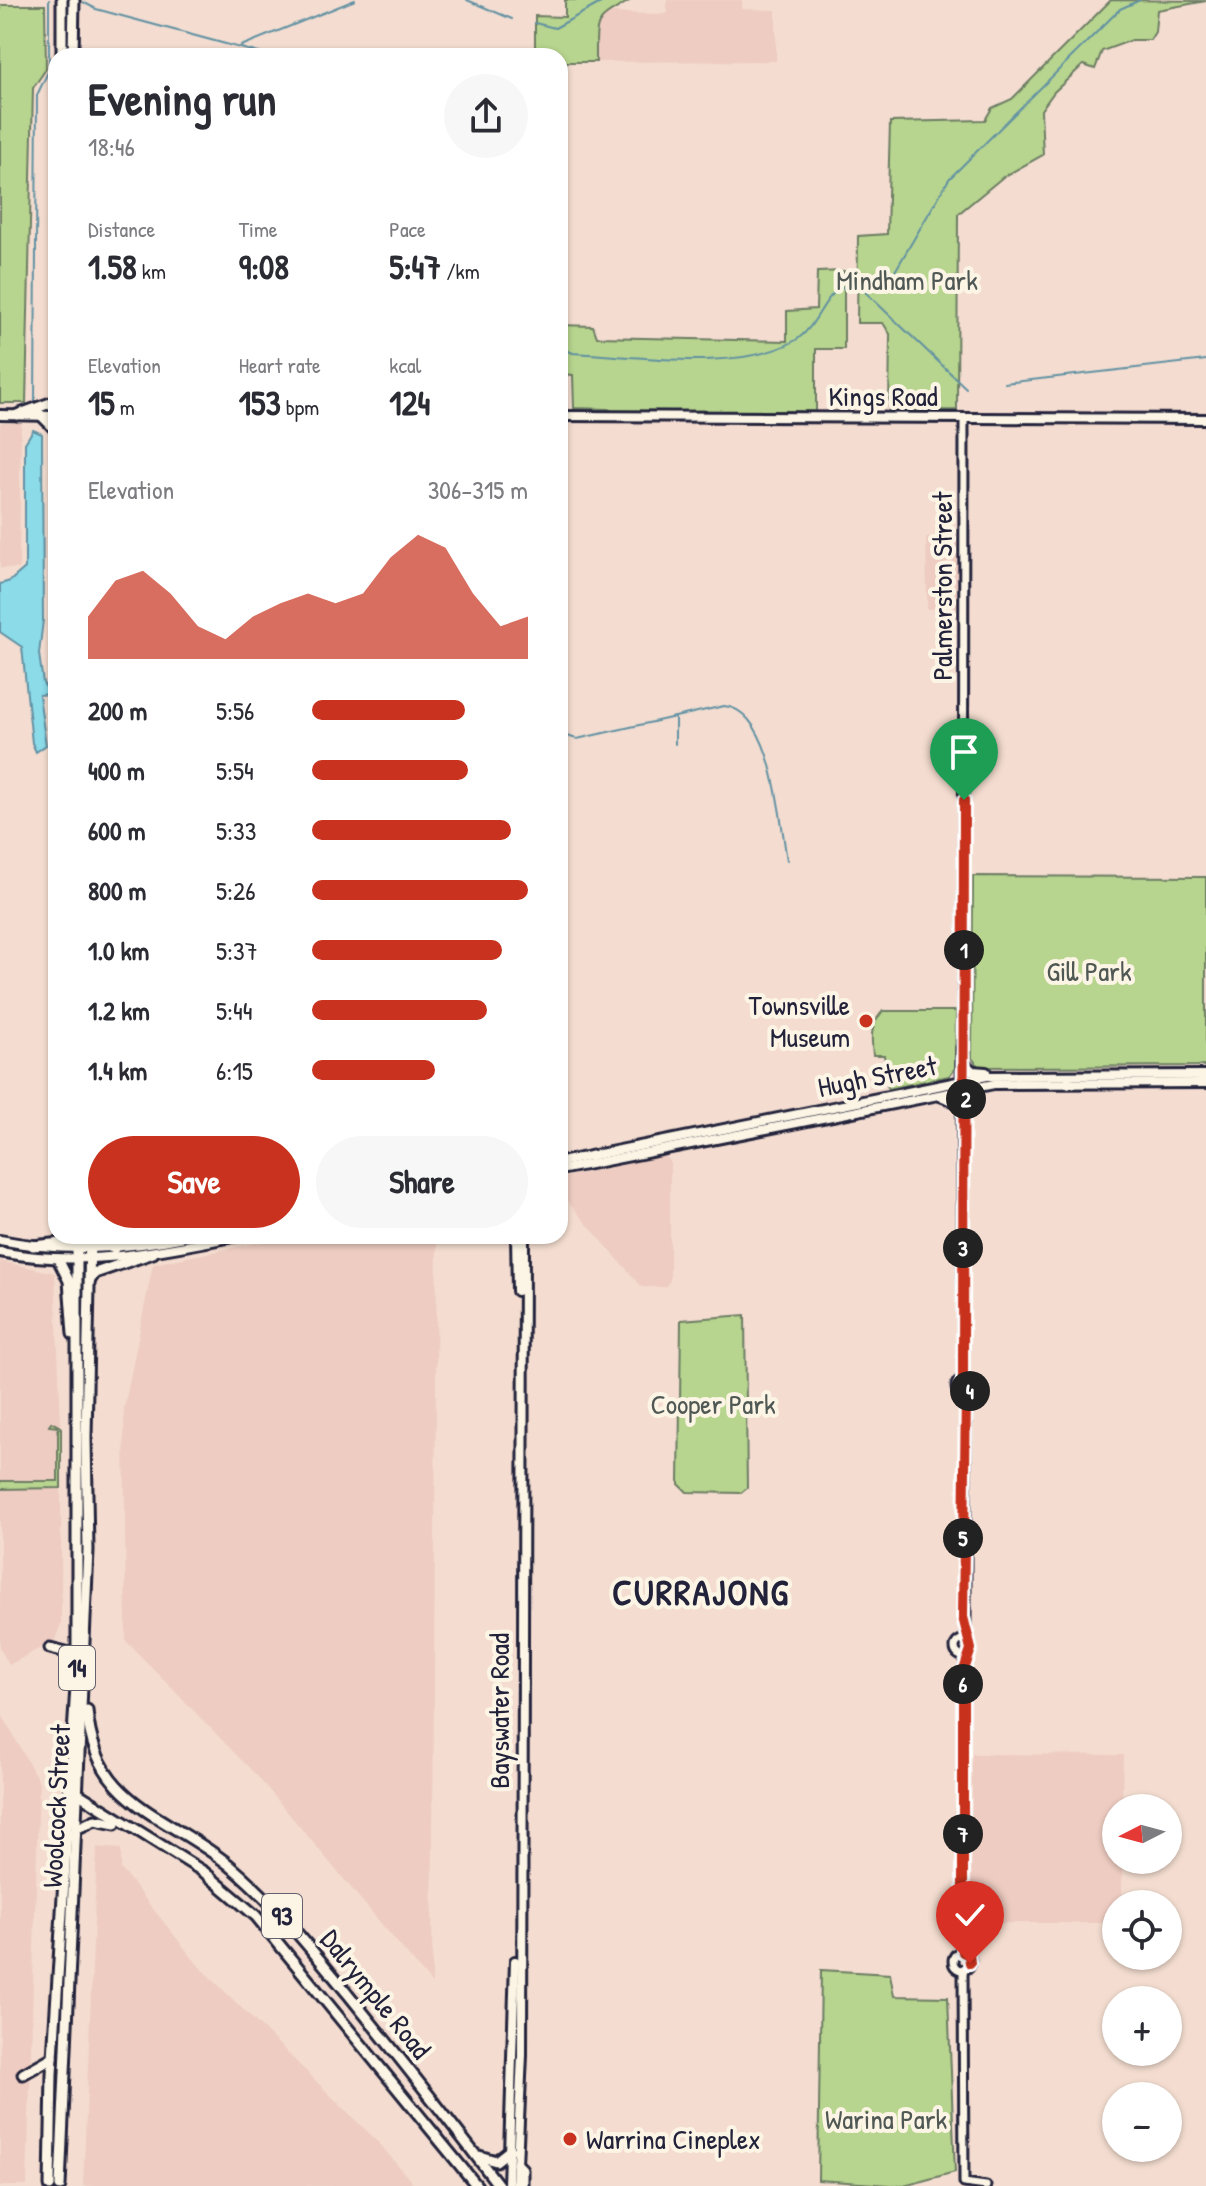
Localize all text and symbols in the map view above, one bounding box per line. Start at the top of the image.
text: Evening run [88,69,276,129]
button: share [444,74,528,158]
text: 18:46 [88,129,135,164]
text: Distance [88,214,155,244]
text: Time [239,214,278,244]
text: Pace [389,214,426,244]
text: 1.58 [88,244,137,290]
text: 9:08 [239,244,289,290]
text: 5:47 [389,244,441,290]
text: km [137,256,166,286]
text: /km [441,256,480,286]
park label: Mindham Park [836,261,978,299]
text: Elevation [88,350,161,380]
text: Heart rate [239,350,321,380]
text: kcal [389,350,421,380]
street label: Kings Road [828,377,938,415]
text: 15 [88,380,115,426]
text: 153 [239,380,281,426]
text: 124 [389,380,430,426]
text: m [115,392,135,422]
text: bpm [281,392,319,422]
text: Elevation [88,472,174,507]
text: 306–315 m [428,472,528,507]
street label: Palmerston Street [923,491,961,680]
text: 200 m [88,693,147,728]
text: 5:56 [216,693,254,728]
pin [930,718,998,800]
icon: arrive [942,730,986,774]
text: 400 m [88,753,145,788]
text: 5:54 [216,753,254,788]
text: 600 m [88,813,145,848]
text: 5:33 [216,813,256,848]
text: 800 m [88,873,146,908]
text: 5:26 [216,873,256,908]
pin: 1 [944,930,984,970]
text: 1.0 km [88,933,149,968]
text: 5:37 [216,933,258,968]
text: 1 [960,935,968,965]
park label: Gill Park [1046,952,1132,990]
place label: Townsville Museum [749,986,850,1056]
text: 1.2 km [88,993,150,1028]
text: 5:44 [216,993,253,1028]
marker: Townsville Museum [857,1012,875,1030]
street label: Hugh Street [814,1046,940,1106]
text: 1.4 km [88,1053,147,1088]
text: 6:15 [216,1053,253,1088]
pin: 2 [946,1079,986,1119]
text: 2 [961,1084,971,1114]
button: Save [88,1136,300,1228]
button: Share [316,1136,528,1228]
pin: 3 [943,1228,983,1268]
text: 3 [958,1233,968,1263]
pin: 4 [950,1371,990,1411]
text: 4 [966,1376,974,1406]
park label: Cooper Park [650,1385,776,1423]
pin: 5 [943,1518,983,1558]
text: 5 [958,1523,968,1553]
district label: CURRAJONG [612,1567,790,1616]
street label: Bayswater Road [480,1633,518,1789]
road number: 14 [59,1646,95,1690]
pin: 6 [943,1664,983,1704]
text: 6 [959,1669,967,1699]
street label: Woolcock Street [33,1723,79,1889]
north arrow [1102,1794,1182,1874]
map controls [1102,1794,1182,2162]
pin: 7 [943,1814,983,1854]
text: 7 [958,1819,968,1849]
pin [936,1881,1004,1963]
button: locate [1102,1890,1182,1970]
icon: check [948,1893,992,1937]
road number: 93 [262,1894,302,1938]
street label: Dalrymple Road [312,1921,440,2067]
button: + [1102,1986,1182,2066]
button: − [1102,2082,1182,2162]
park label: Warina Park [825,2100,947,2138]
place label: Warrina Cineplex [586,2120,761,2158]
marker: Warrina Cineplex [561,2130,579,2148]

